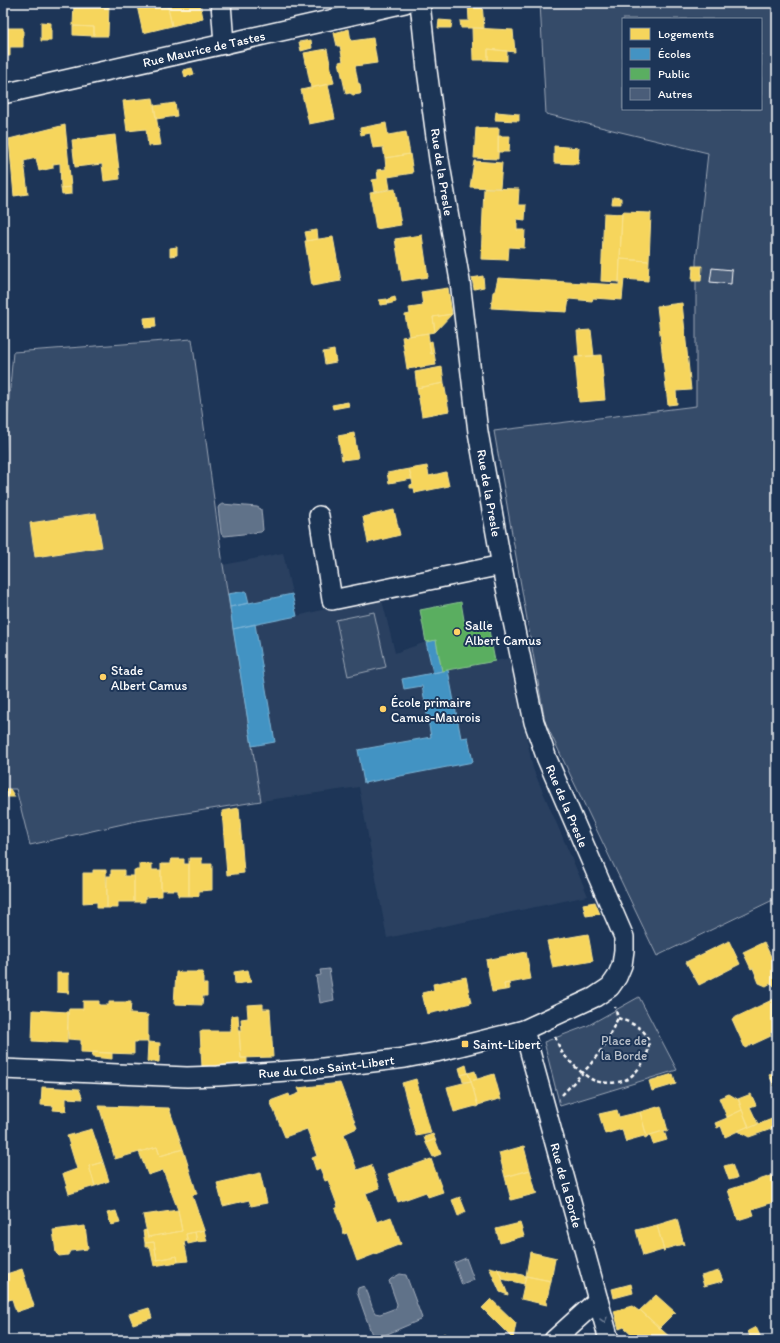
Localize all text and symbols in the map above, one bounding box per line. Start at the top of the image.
legend [622,18,762,110]
street label: Rue Maurice de Tastes [141,27,267,70]
text: Logements [658,27,714,41]
text: Écoles [658,47,691,61]
text: Public [658,67,690,81]
text: Autres [658,87,692,101]
street label: Rue de la Presle [428,127,456,217]
street label: Rue de la Presle [474,448,504,538]
place label: Salle Albert Camus [465,618,541,648]
marker: Salle Albert Camus [452,627,462,637]
place label: Stade Albert Camus [111,663,187,693]
marker: Stade Albert Camus [98,672,108,682]
place label: École primaire Camus-Maurois [391,695,481,725]
marker: École primaire Camus-Maurois [378,704,388,714]
street label: Rue de la Presle [543,762,591,850]
park label: Place de la Borde [601,1033,647,1063]
place label: Saint-Libert [473,1037,541,1052]
marker: Saint-Libert [460,1039,470,1049]
street label: Rue du Clos Saint-Libert [258,1052,395,1081]
street label: Rue de la Borde [548,1141,585,1230]
one-way arrow [599,1317,607,1323]

